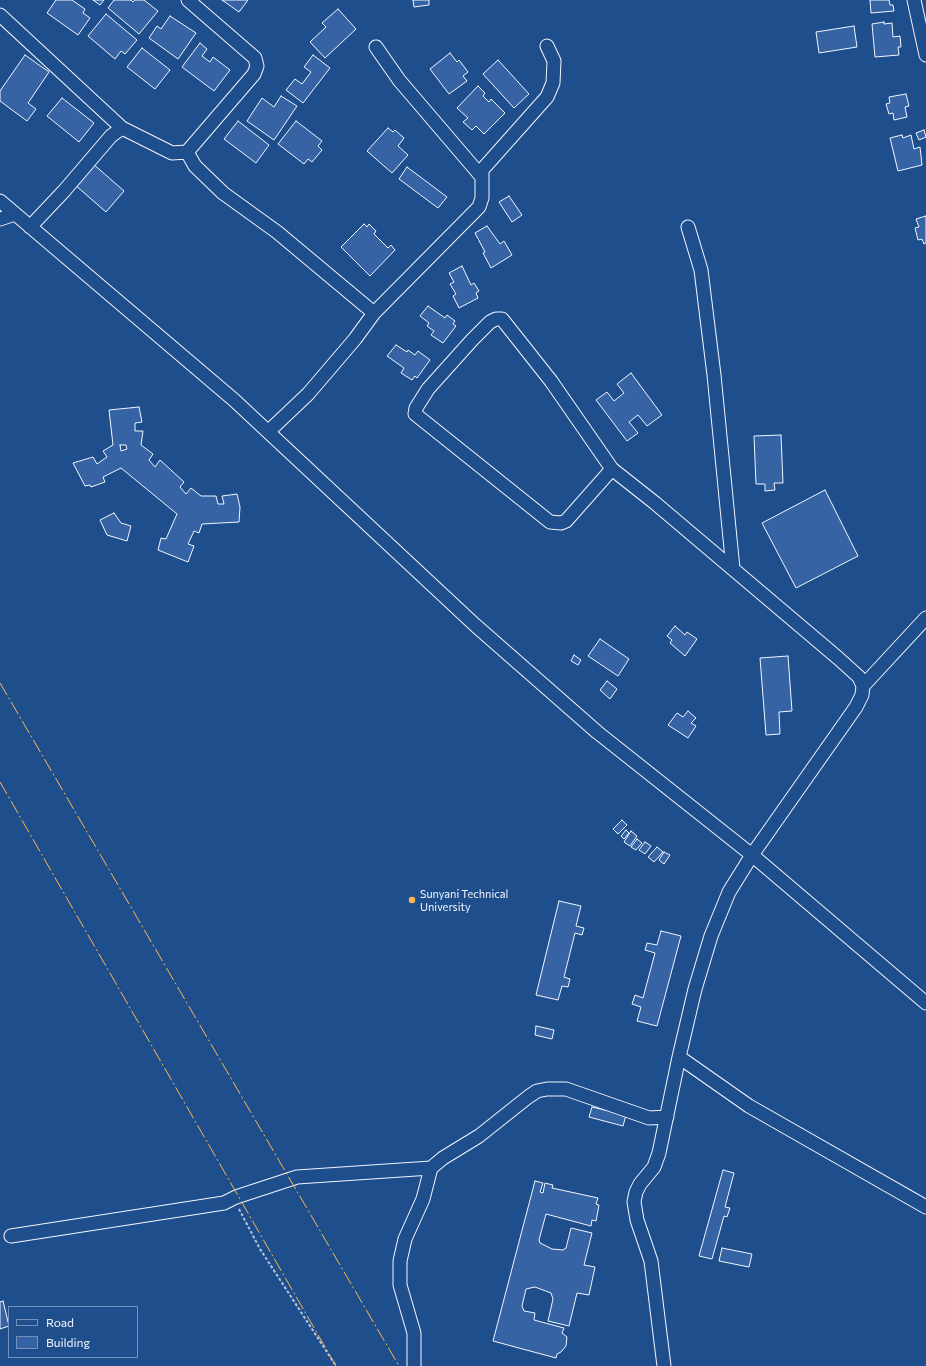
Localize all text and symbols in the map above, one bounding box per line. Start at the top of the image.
place label: Sunyani Technical University [420,887,508,913]
marker: Sunyani Technical University [407,895,417,905]
legend [8,1306,138,1358]
text: Road [46,1315,74,1329]
text: Building [46,1335,90,1349]

